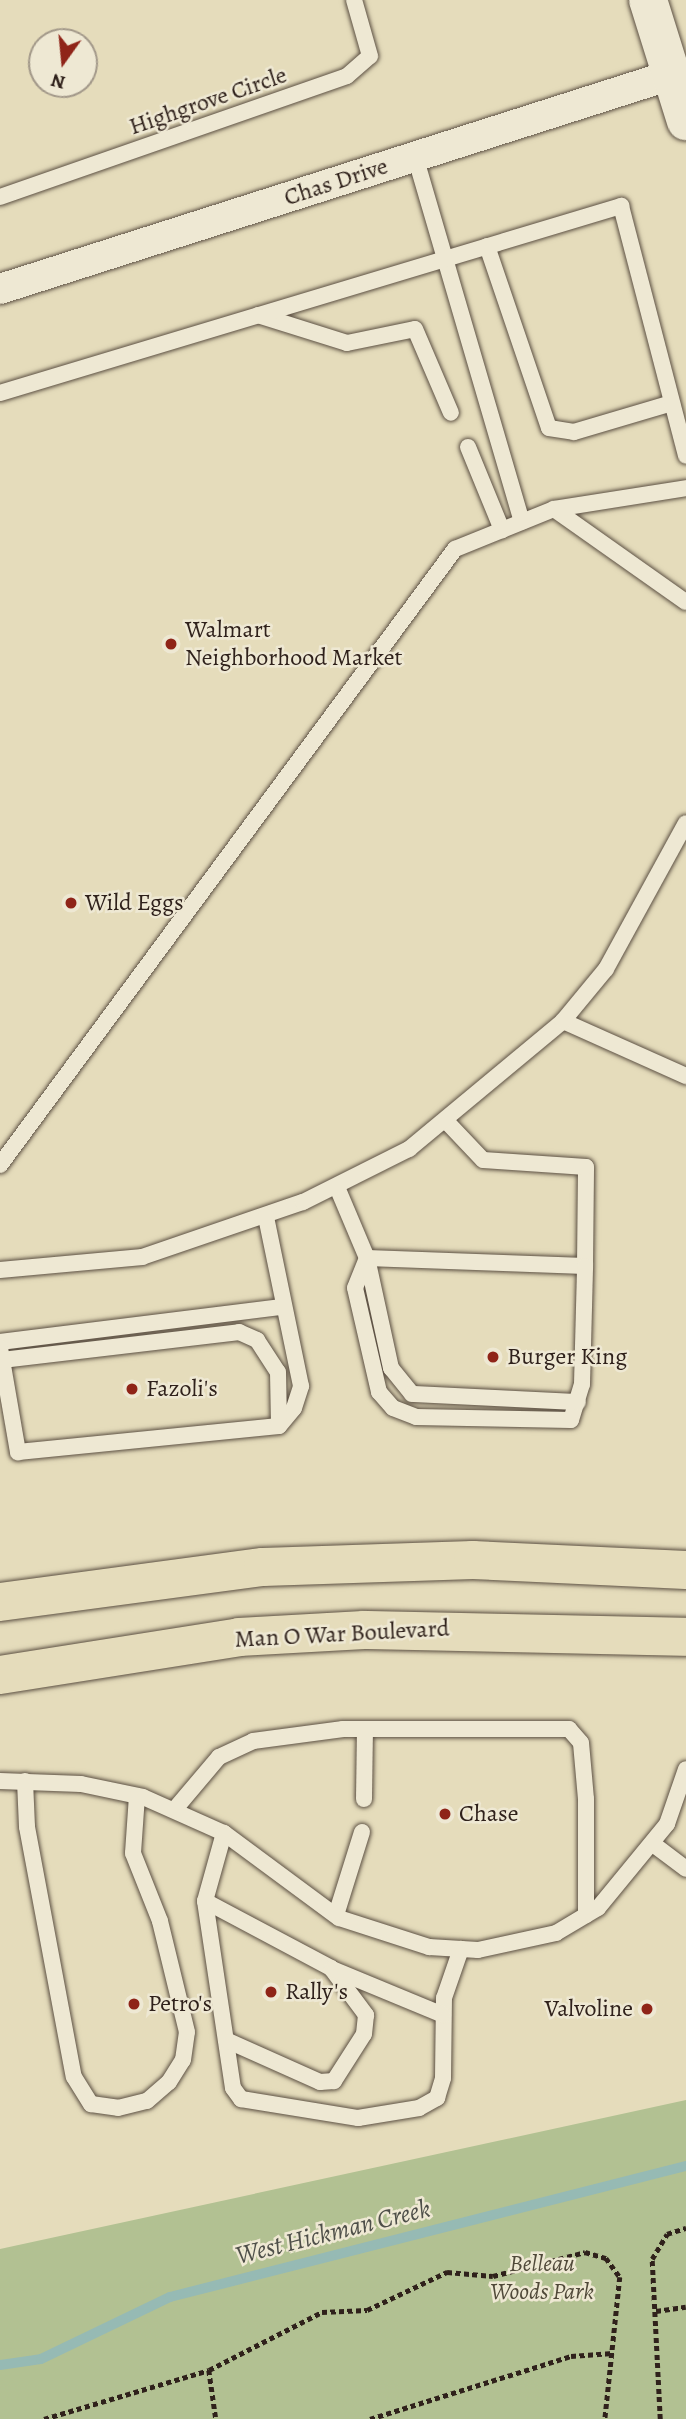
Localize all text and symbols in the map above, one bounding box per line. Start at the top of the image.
north arrow [28,28,98,98]
street label: Highgrove Circle [125,61,291,141]
text: N [48,67,68,96]
street label: Chas Drive [281,152,391,212]
place label: Walmart Neighborhood Market [185,616,402,672]
marker: Walmart Neighborhood Market [163,636,179,652]
place label: Wild Eggs [85,889,184,917]
marker: Wild Eggs [63,895,79,911]
place label: Burger King [507,1343,627,1371]
marker: Burger King [485,1349,501,1365]
place label: Fazoli's [146,1375,218,1403]
marker: Fazoli's [124,1381,140,1397]
street label: Man O War Boulevard [234,1614,450,1654]
place label: Chase [459,1800,518,1828]
marker: Chase [437,1806,453,1822]
place label: Rally's [285,1978,348,2006]
marker: Rally's [263,1984,279,2000]
place label: Petro's [148,1990,212,2018]
place label: Valvoline [544,1995,633,2023]
marker: Petro's [126,1996,142,2012]
marker: Valvoline [639,2001,655,2017]
water label: West Hickman Creek [232,2193,434,2271]
park label: Belleau Woods Park [490,2250,594,2306]

